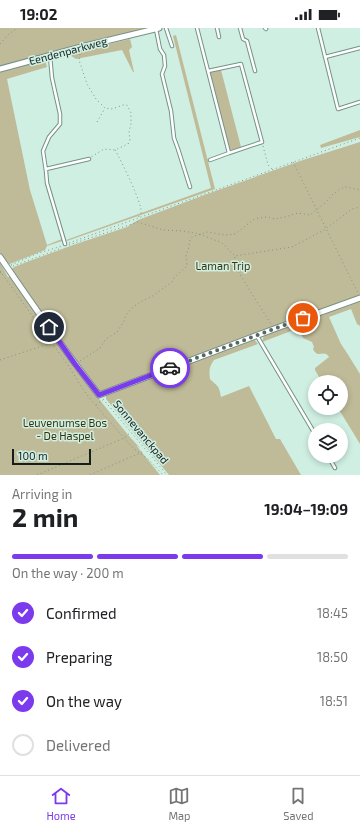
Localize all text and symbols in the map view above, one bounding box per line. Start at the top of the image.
text: 19:02 [20,5,57,23]
street label: Eendenparkweg [27,34,108,67]
park label: Laman Trip [196,259,250,272]
pin [286,301,320,335]
icon: bag [292,307,314,329]
pin [32,310,66,344]
icon: home [38,316,60,338]
courier [150,348,190,388]
icon: car [159,357,181,379]
map controls [308,375,348,463]
button: locate [308,375,348,415]
street label: Sonnevanckpad [111,397,172,466]
park label: Leuvenumse Bos - De Haspel [23,416,108,442]
button: layers [308,423,348,463]
scale bar [12,447,91,466]
text: 100 m [18,449,48,462]
text: Arriving in [12,486,72,502]
text: 19:04–19:09 [264,500,348,518]
text: 2 min [12,501,78,532]
text: On the way · 200 m [12,565,124,581]
icon: check [12,602,34,624]
text: Confirmed [46,604,117,622]
text: 18:45 [317,605,348,621]
icon: check [12,646,34,668]
text: Preparing [46,648,112,666]
text: 18:50 [317,649,348,665]
icon: check [12,690,34,712]
text: On the way [46,692,122,710]
text: 18:51 [320,693,348,709]
text: Delivered [46,736,111,754]
tab: Home [46,785,76,822]
tab: Map [168,785,191,822]
tab: Saved [283,785,314,822]

